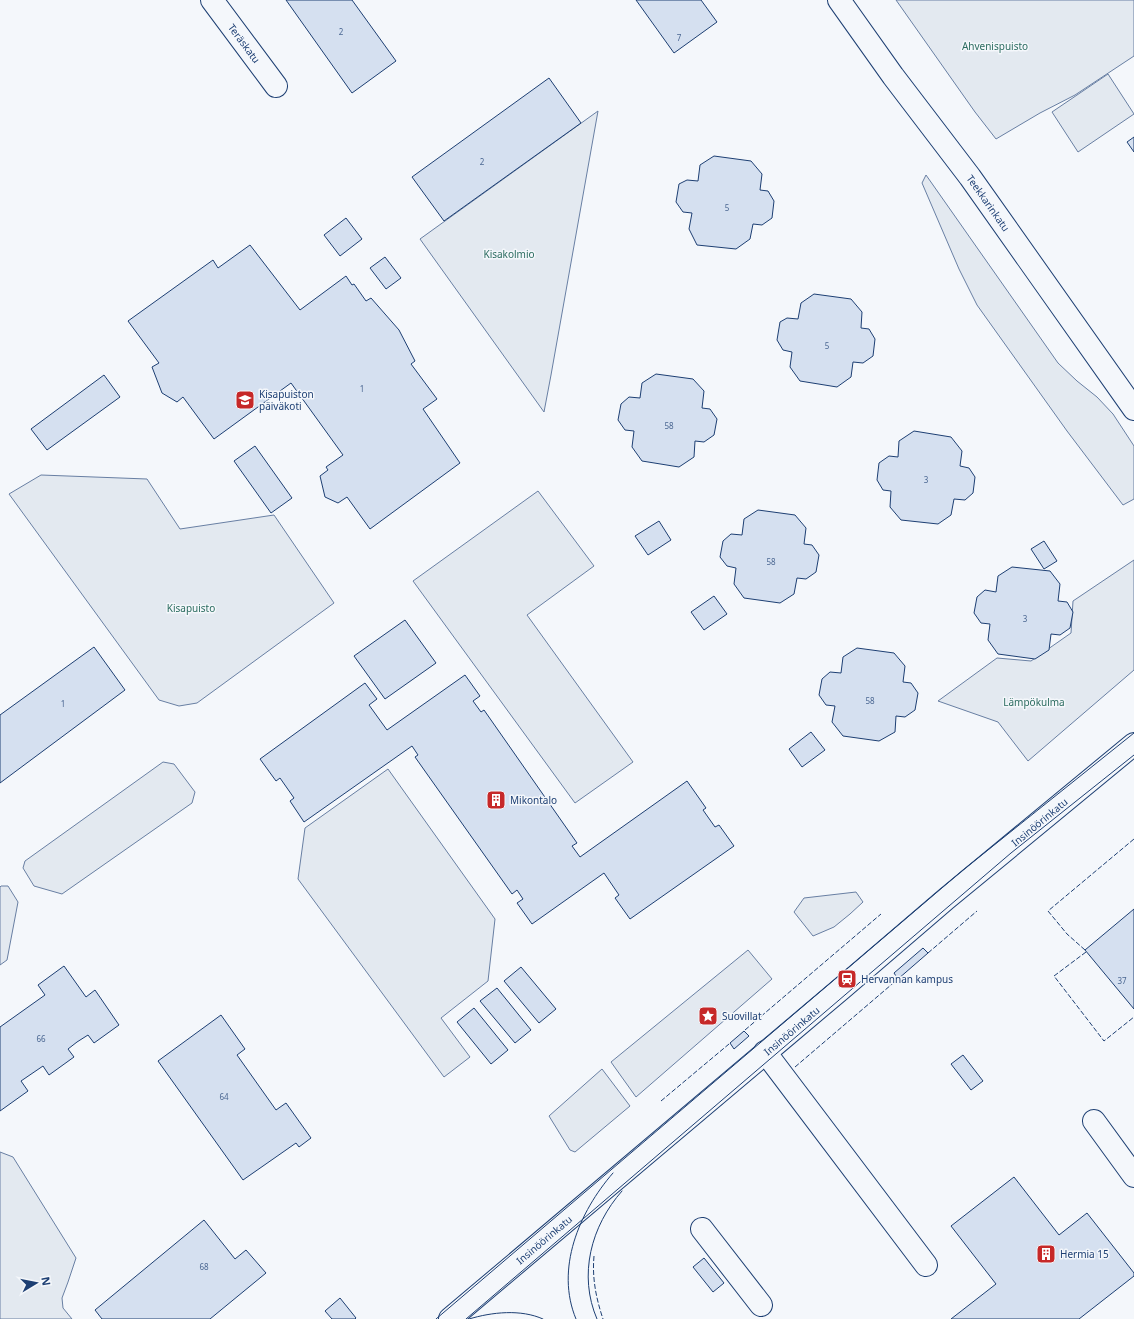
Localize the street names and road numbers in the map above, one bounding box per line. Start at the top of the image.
street label: Teräskatu [225,21,263,66]
street label: Teekkarinkatu [964,172,1013,234]
street label: Insinöörinkatu [1008,795,1070,849]
street label: Insinöörinkatu [761,1003,822,1058]
street label: Insinöörinkatu [513,1212,575,1267]

